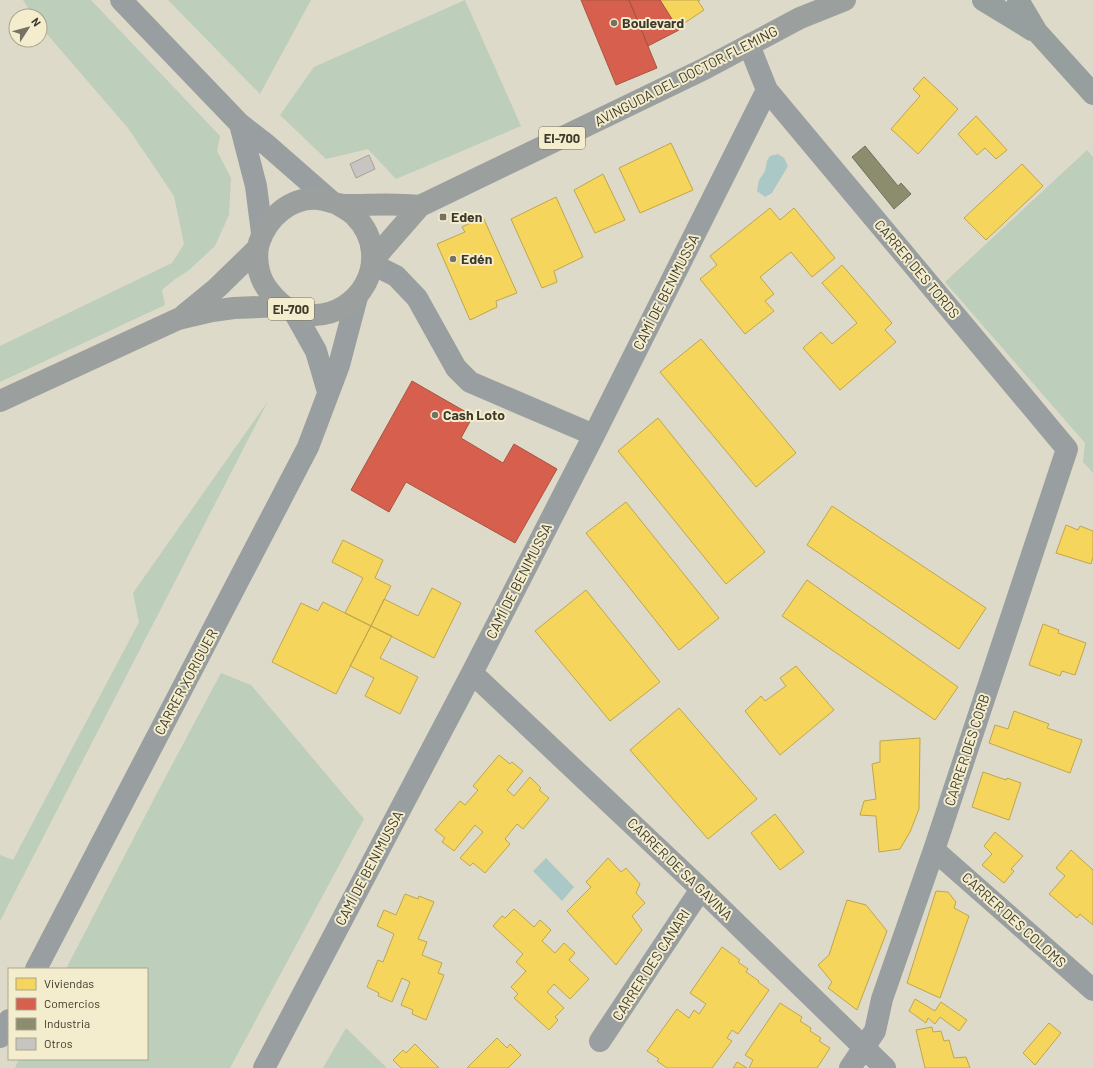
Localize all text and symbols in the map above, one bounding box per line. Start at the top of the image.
north arrow [8,8,48,48]
place label: Boulevard [622,14,684,31]
text: N [29,15,44,29]
marker: Boulevard [609,18,619,28]
street label: AVINGUDA DEL DOCTOR FLEMING [591,22,780,129]
road number: EI-700 [539,127,585,149]
place label: Eden [451,208,482,225]
marker: Eden [438,212,448,222]
street label: CARRER DES TORDS [871,216,964,321]
street label: CAMÍ DE BENIMUSSA [629,231,702,352]
place label: Edén [461,250,492,267]
marker: Edén [448,254,458,264]
road number: EI-700 [268,298,314,320]
place label: Cash Loto [443,406,505,423]
marker: Cash Loto [430,410,440,420]
street label: CAMÍ DE BENIMUSSA [482,520,555,641]
street label: CARRER XORIGUER [150,626,221,738]
street label: CARRER DES CORB [940,692,993,808]
street label: CAMÍ DE BENIMUSSA [331,807,406,928]
street label: CARRER DE SA GAVINA [624,814,737,924]
street label: CARRER DES COLOMS [959,868,1070,971]
street label: CARRER DES CANARI [608,906,693,1024]
legend [8,968,148,1060]
text: Viviendas [44,976,94,990]
text: Comercios [44,996,100,1010]
text: Industria [44,1016,90,1030]
text: Otros [44,1036,73,1050]

